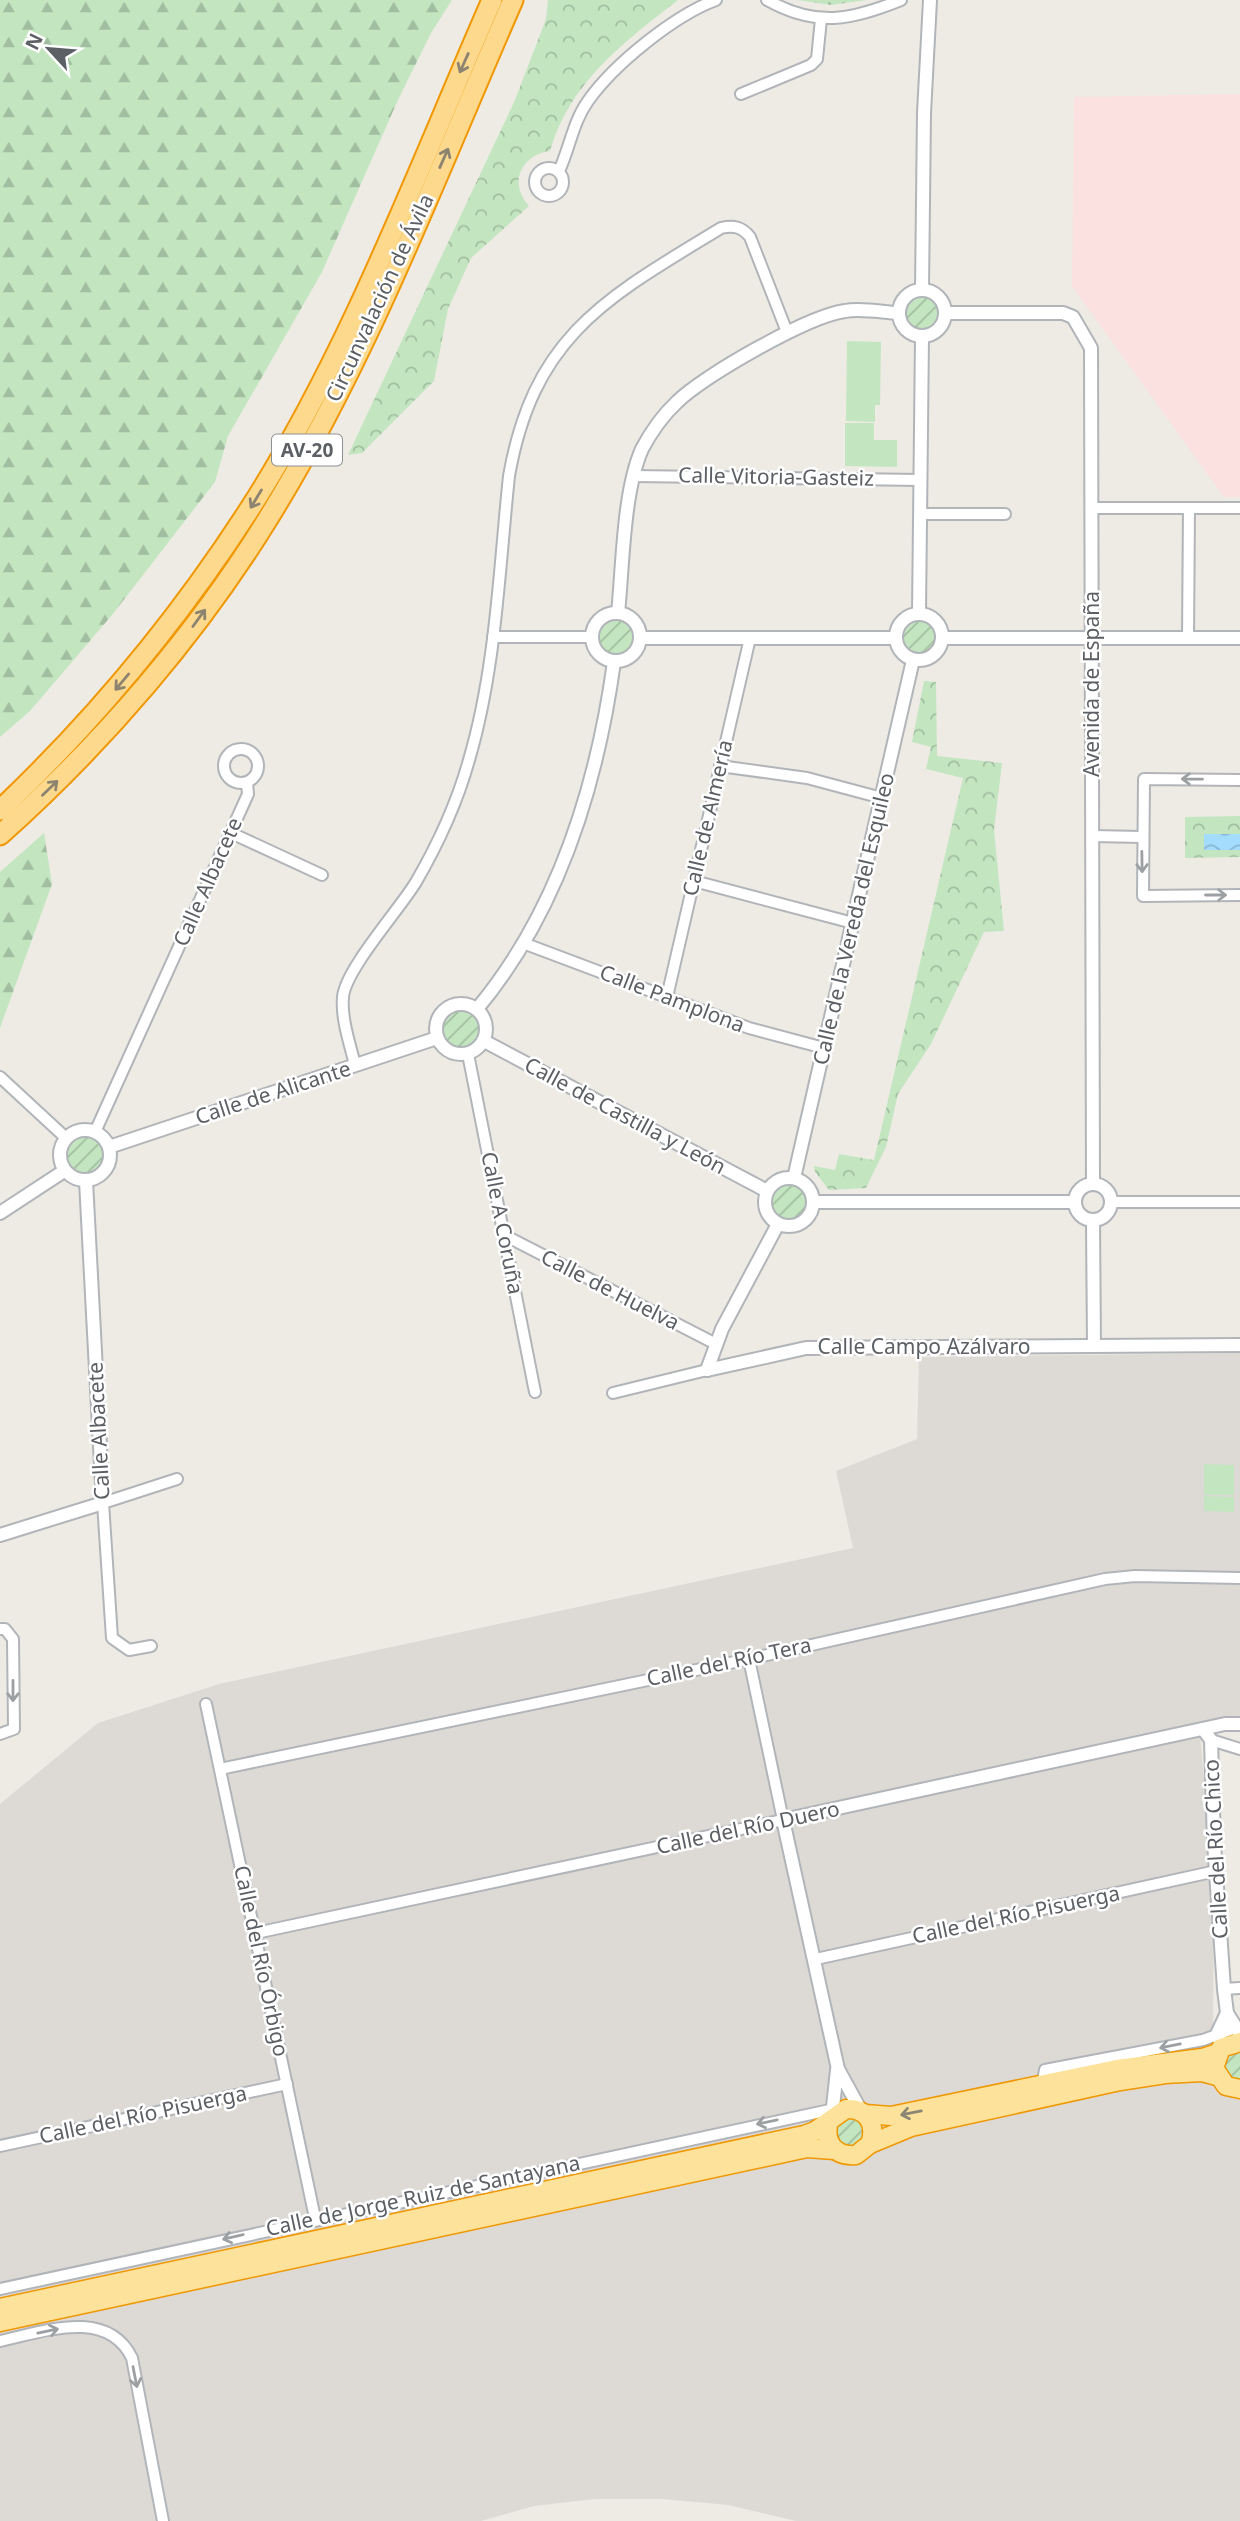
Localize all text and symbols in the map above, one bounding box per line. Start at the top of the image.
north arrow [14,14,84,84]
text: N [19,29,49,54]
one-way arrow [457,51,470,73]
one-way arrow [438,148,451,170]
street label: Circunvalación de Ávila [319,189,440,406]
road number: AV-20 [272,435,342,466]
street label: Calle Vitoria-Gasteiz [678,460,874,492]
one-way arrow [249,488,263,508]
street label: Avenida de España [1077,591,1105,777]
one-way arrow [192,609,207,627]
one-way arrow [114,673,130,691]
street label: Calle de Almería [675,737,739,899]
street label: Calle de la Vereda del Esquileo [806,770,900,1068]
one-way arrow [1181,772,1204,786]
one-way arrow [41,780,58,797]
street label: Calle Albacete [166,813,248,950]
one-way arrow [1136,850,1149,873]
one-way arrow [1204,888,1227,902]
street label: Calle Pamplona [596,958,749,1039]
street label: Calle de Castilla y León [520,1050,731,1180]
street label: Calle de Alicante [191,1054,354,1130]
street label: Calle A Coruña [475,1149,531,1296]
street label: Calle de Huelva [537,1242,684,1336]
street label: Calle Campo Azálvaro [818,1332,1030,1360]
street label: Calle Albacete [80,1361,116,1501]
street label: Calle del Río Tera [644,1630,814,1692]
one-way arrow [6,1679,20,1702]
street label: Calle del Río Chico [1196,1758,1234,1940]
street label: Calle del Río Duero [654,1794,842,1860]
street label: Calle del Río Órbigo [228,1863,296,2059]
street label: Calle del Río Pisuerga [909,1878,1122,1950]
one-way arrow [1159,2040,1182,2053]
street label: Calle del Río Pisuerga [36,2078,249,2150]
one-way arrow [900,2106,923,2120]
one-way arrow [756,2116,779,2130]
street label: Calle de Jorge Ruiz de Santayana [263,2148,582,2242]
one-way arrow [222,2230,245,2244]
one-way arrow [36,2324,59,2338]
one-way arrow [129,2365,143,2388]

